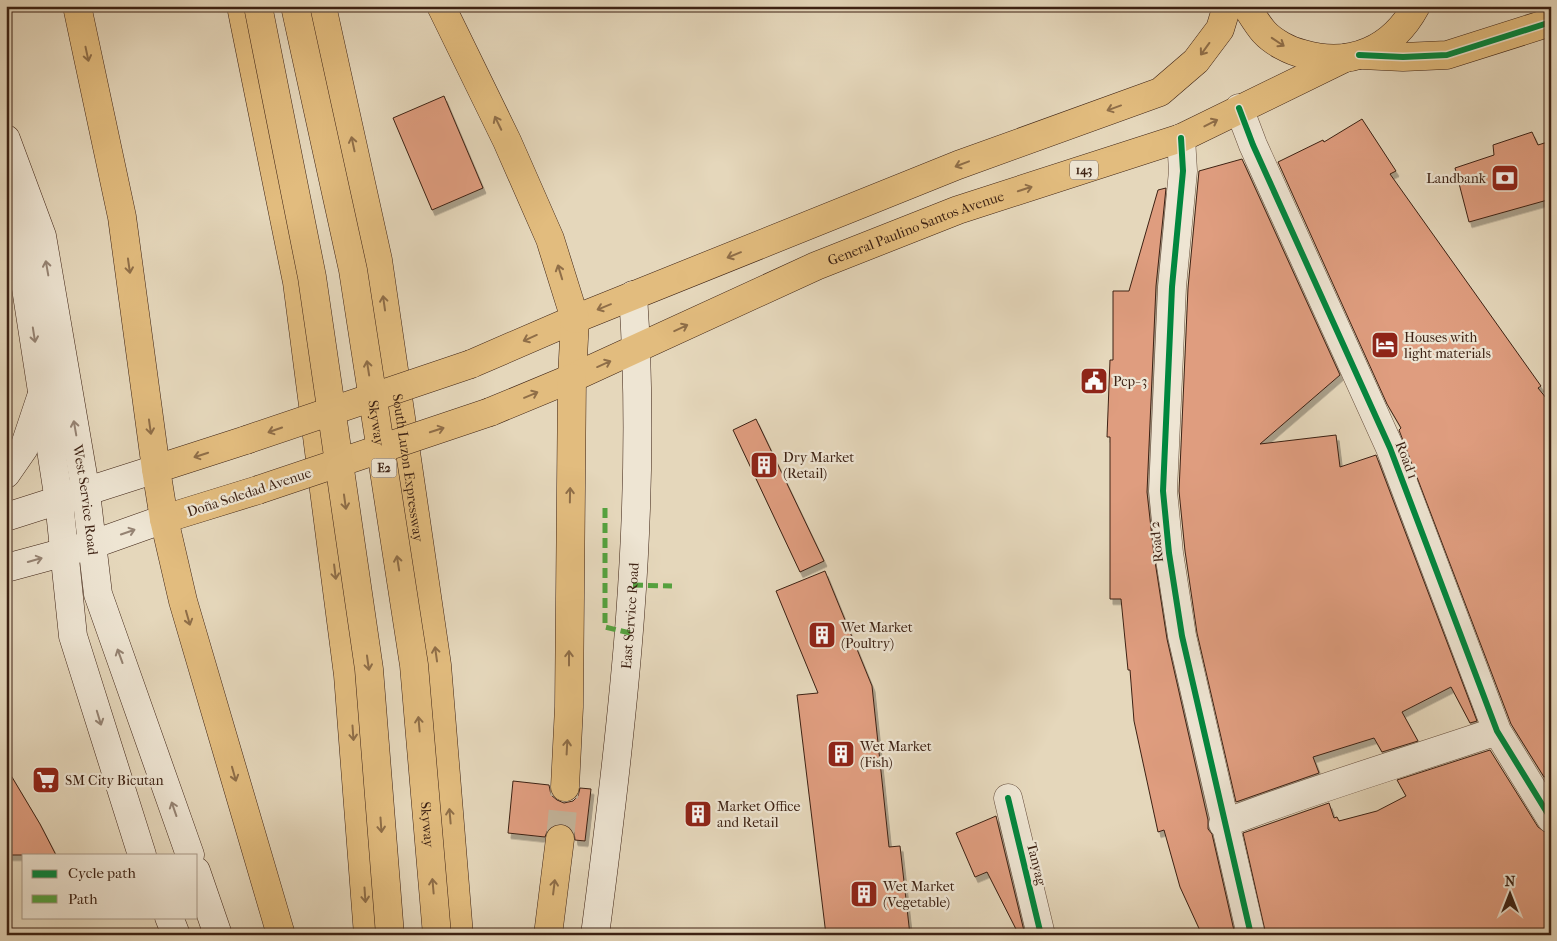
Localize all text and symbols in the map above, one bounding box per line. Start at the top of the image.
one-way arrow [1271,37,1285,47]
one-way arrow [1200,42,1210,56]
one-way arrow [83,45,93,61]
one-way arrow [1107,104,1122,113]
one-way arrow [492,116,502,131]
one-way arrow [1203,118,1218,127]
one-way arrow [348,136,357,152]
road number: 143 [1070,160,1098,180]
one-way arrow [954,161,969,170]
bank icon: Landbank [1490,163,1520,193]
place label: Landbank [1426,170,1487,187]
one-way arrow [1017,183,1033,193]
street label: General Paulino Santos Avenue [825,188,1006,270]
one-way arrow [727,251,742,260]
one-way arrow [124,257,134,273]
one-way arrow [41,260,51,276]
one-way arrow [555,265,565,281]
one-way arrow [379,296,389,312]
one-way arrow [597,303,612,312]
one-way arrow [673,323,688,333]
one-way arrow [30,326,40,342]
place label: Houses with light materials [1403,329,1491,362]
hotel icon: Houses with light materials [1370,330,1400,360]
one-way arrow [523,334,538,344]
one-way arrow [596,358,611,368]
one-way arrow [363,360,373,376]
public building icon: Pcp- 3 [1079,366,1109,396]
place label: Pcp- 3 [1113,373,1147,390]
one-way arrow [523,390,538,400]
street label: South Luzon Expressway [389,393,427,543]
street label: Skyway [364,399,388,447]
one-way arrow [145,418,155,434]
one-way arrow [69,420,79,436]
one-way arrow [428,425,444,434]
one-way arrow [268,426,284,436]
street label: Road 1 [1392,439,1421,482]
street label: West Service Road [69,442,101,557]
place label: Dry Market (Retail) [783,449,854,482]
one-way arrow [193,450,209,460]
building icon: Dry Market (Retail) [749,450,779,480]
road number: E2 [372,458,396,478]
street label: Doña Soledad Avenue [185,464,314,521]
one-way arrow [565,488,575,504]
one-way arrow [340,494,350,510]
street label: Road 2 [1146,520,1167,563]
one-way arrow [119,527,135,536]
one-way arrow [27,554,43,564]
one-way arrow [393,556,403,572]
street label: East Service Road [618,562,643,670]
one-way arrow [330,564,340,580]
one-way arrow [184,609,194,625]
place label: Wet Market (Poultry) [840,619,913,652]
building icon: Wet Market (Poultry) [807,620,837,650]
one-way arrow [431,647,441,663]
one-way arrow [115,648,124,664]
one-way arrow [564,650,574,666]
one-way arrow [363,655,373,671]
one-way arrow [95,710,104,726]
one-way arrow [414,717,424,733]
one-way arrow [348,725,357,741]
place label: Wet Market (Fish) [859,738,932,771]
one-way arrow [563,739,572,755]
building icon: Wet Market (Fish) [826,739,856,769]
supermarket icon: SM City Bicutan [31,765,61,795]
one-way arrow [229,765,239,781]
place label: SM City Bicutan [65,772,164,789]
place label: Market Office and Retail [717,798,801,831]
building icon: Market Office and Retail [683,799,713,829]
one-way arrow [169,801,178,817]
street label: Skyway [417,801,438,849]
one-way arrow [445,809,454,825]
one-way arrow [377,817,386,833]
street label: Tanyag [1023,841,1050,888]
legend [22,854,198,918]
text: Cycle path [68,864,136,882]
north arrow [1484,868,1534,918]
text: N [1505,873,1516,890]
one-way arrow [428,878,438,894]
place label: Wet Market (Vegetable) [882,878,955,911]
one-way arrow [549,879,559,895]
building icon: Wet Market (Vegetable) [849,879,879,909]
one-way arrow [361,887,370,903]
text: Path [68,890,98,908]

